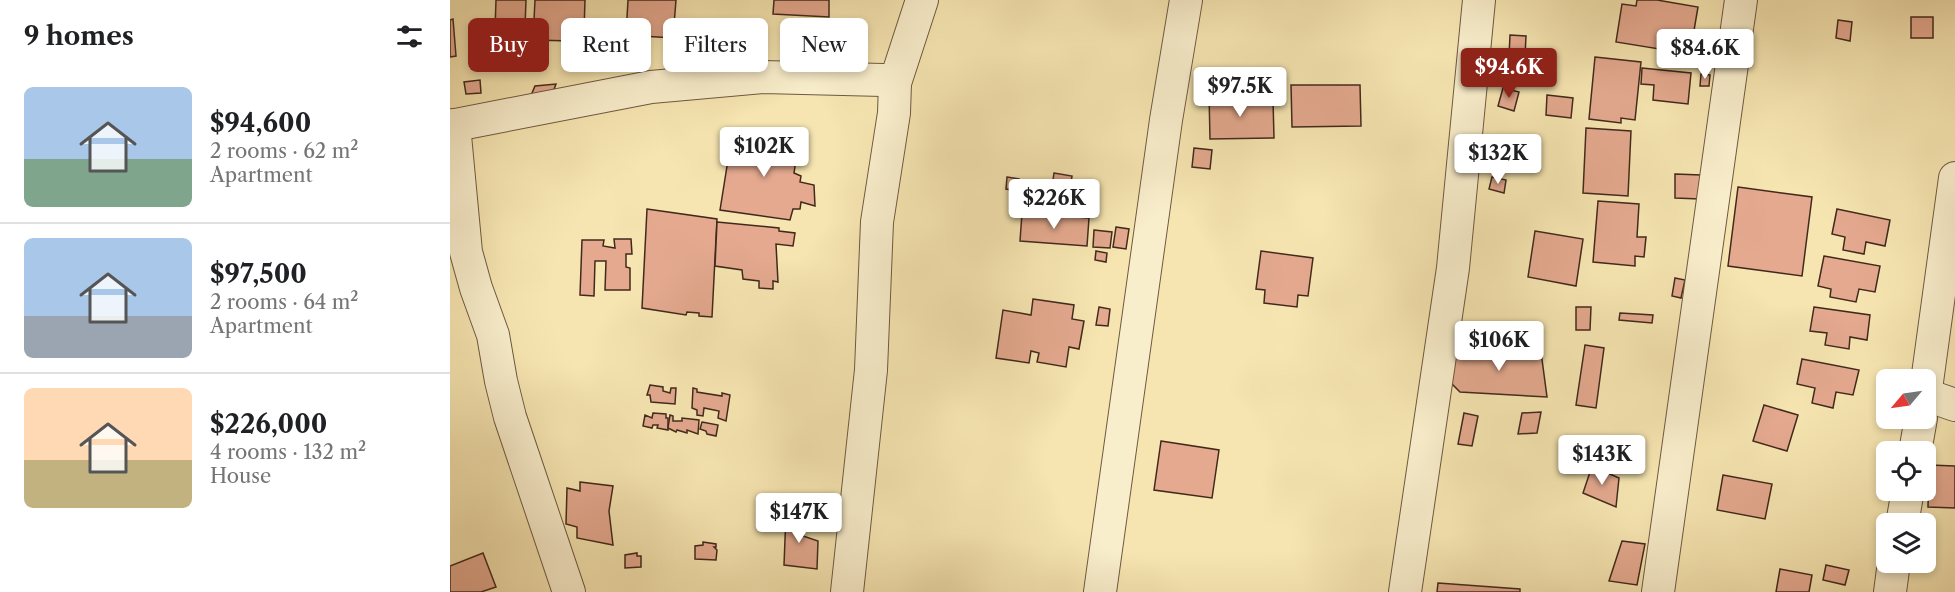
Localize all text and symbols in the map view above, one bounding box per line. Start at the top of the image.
chip: Buy [468,18,549,72]
chip: Rent [561,18,651,72]
chip: Filters [663,18,768,72]
chip: New [780,18,868,72]
text: 9 homes [24,20,134,52]
icon: filters [393,20,426,53]
pin: $84.6K [1656,29,1754,80]
text: $84.6K [1671,36,1739,60]
pin: $94.6K [1460,48,1558,99]
text: $94.6K [1475,55,1543,79]
pin: $97.5K [1191,67,1289,118]
text: $97.5K [1208,74,1273,98]
text: $94,600 [210,107,311,139]
icon: home [72,111,144,183]
pin: $102K [722,127,806,178]
text: $102K [734,134,794,158]
pin: $132K [1456,134,1540,185]
text: 2 rooms · 62 m² [210,139,358,163]
text: $132K [1468,141,1528,165]
text: Apartment [210,163,313,187]
pin: $226K [1012,179,1096,230]
text: $226K [1023,186,1085,210]
text: $97,500 [210,258,307,290]
icon: home [72,262,144,334]
text: 2 rooms · 64 m² [210,290,359,314]
text: Apartment [210,314,313,338]
pin: $106K [1457,321,1541,372]
text: $106K [1469,328,1529,352]
north arrow [1876,369,1936,429]
map controls [1876,369,1936,573]
text: $226,000 [210,408,327,440]
icon: home [72,412,144,484]
pin: $143K [1560,435,1644,486]
text: 4 rooms · 132 m² [210,440,366,464]
button: locate [1876,441,1936,501]
text: $143K [1572,442,1632,466]
text: House [210,464,271,488]
pin: $147K [757,493,841,544]
text: $147K [770,500,828,524]
button: layers [1876,513,1936,573]

